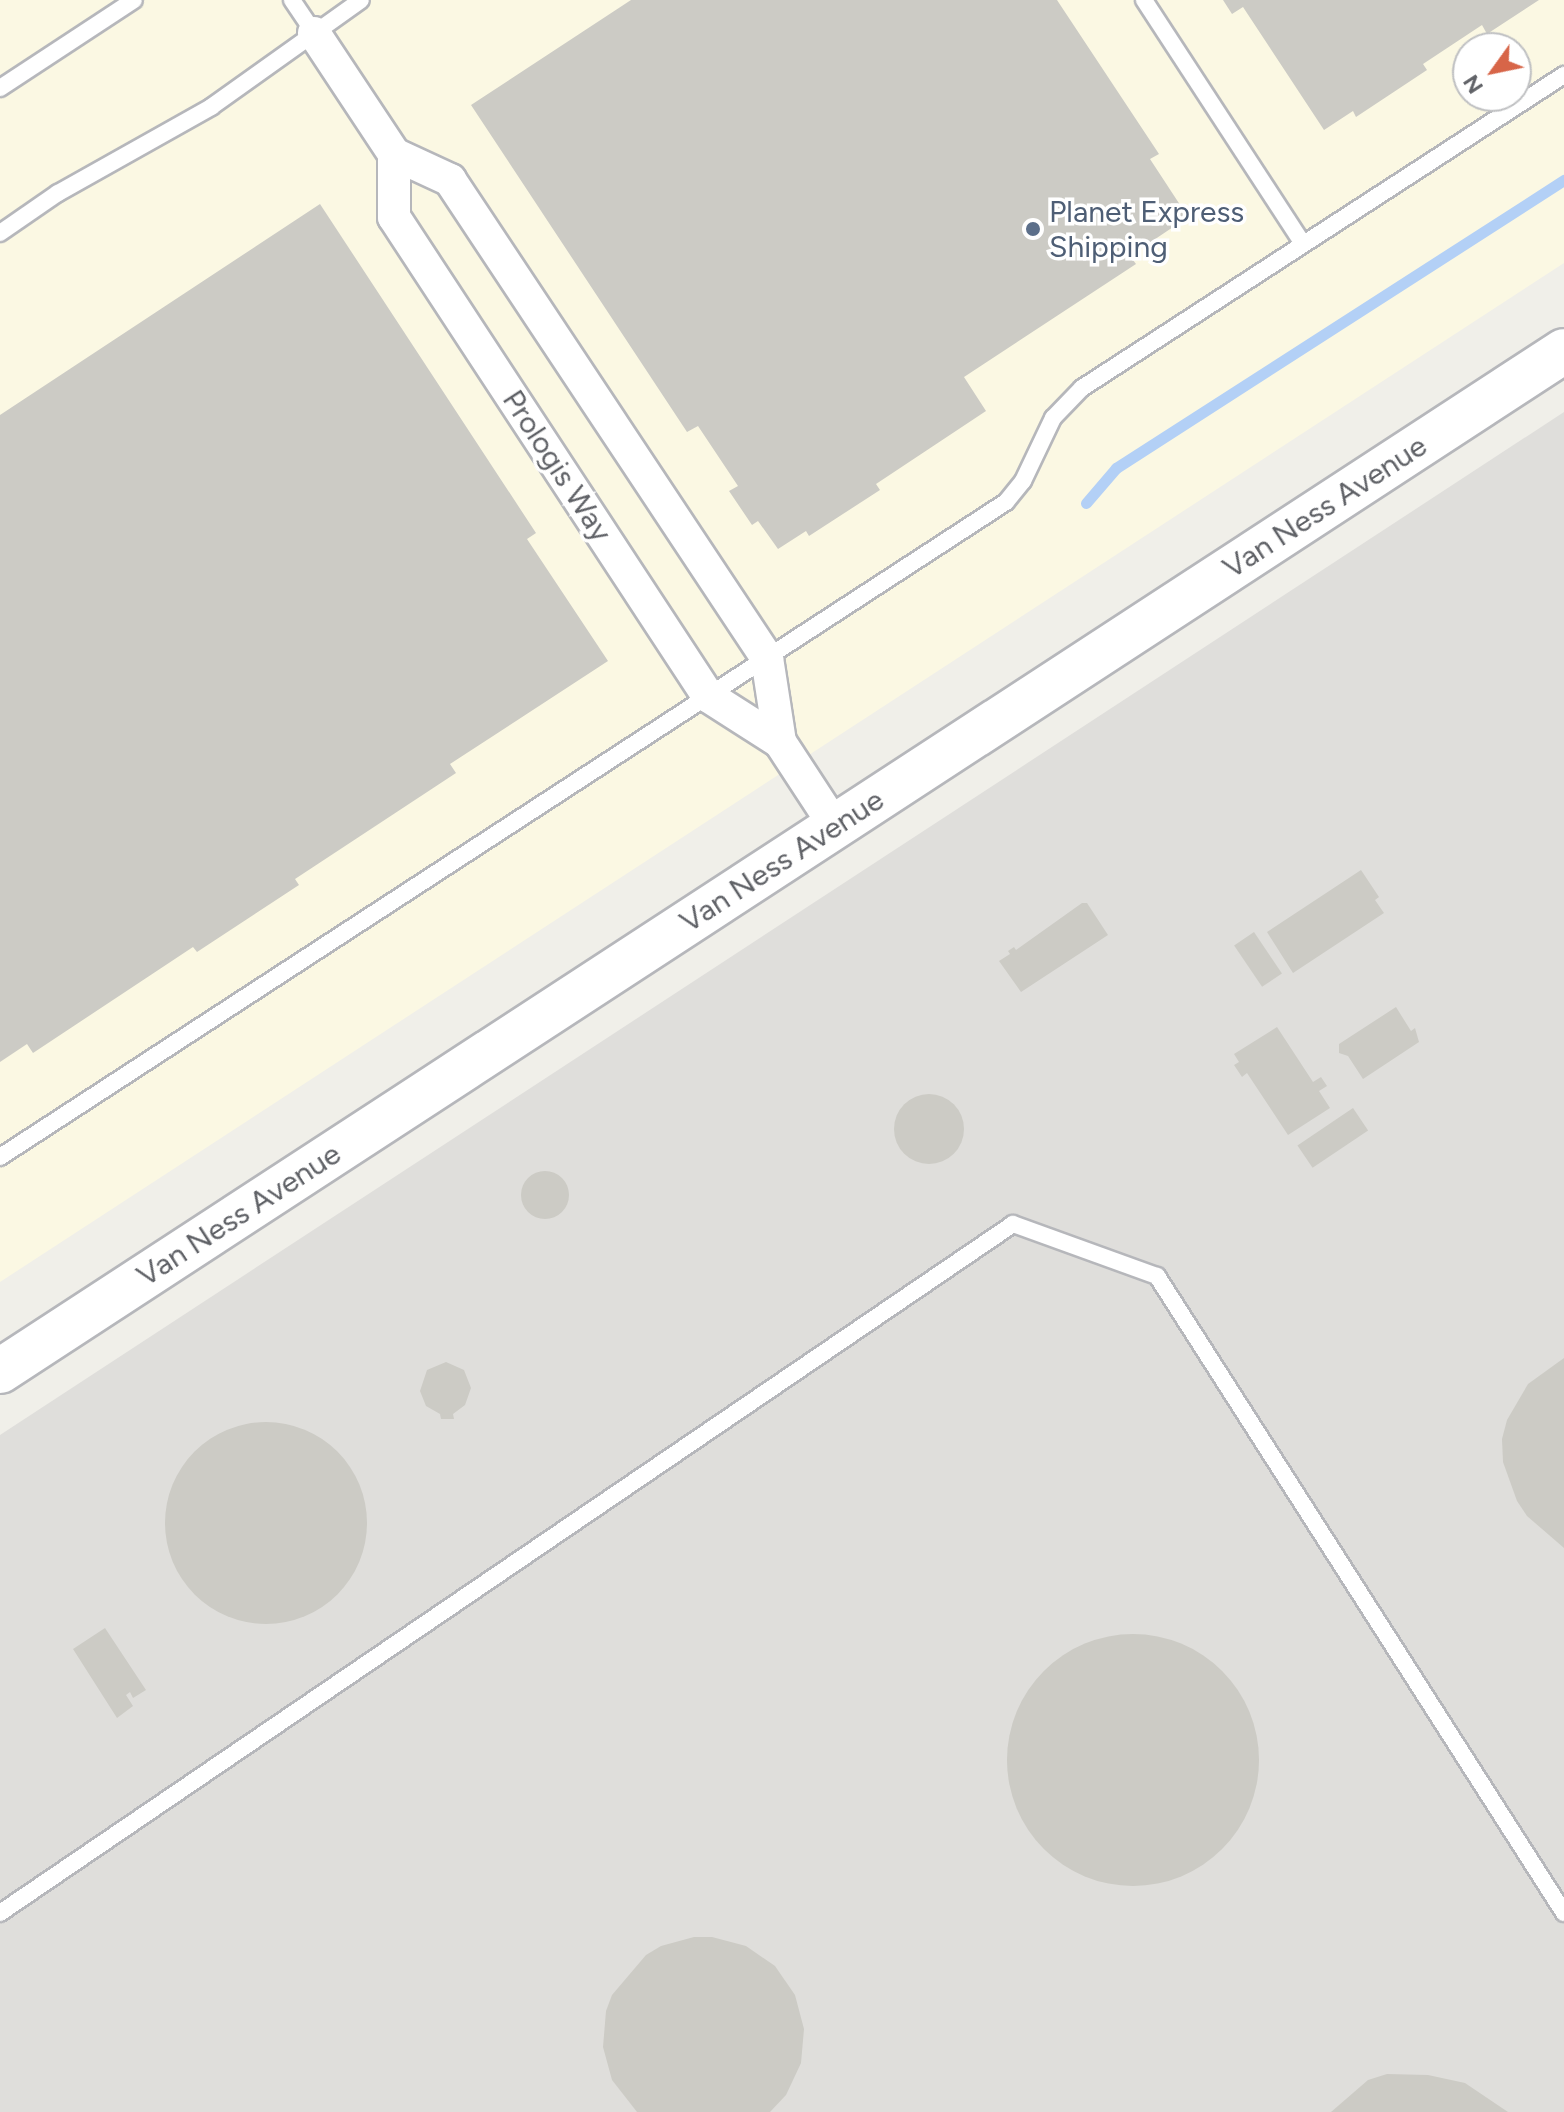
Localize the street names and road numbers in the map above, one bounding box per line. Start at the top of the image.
street label: Prologis Way [495,384,619,548]
street label: Van Ness Avenue [1216,428,1434,586]
street label: Van Ness Avenue [673,782,891,940]
street label: Van Ness Avenue [130,1136,348,1294]

